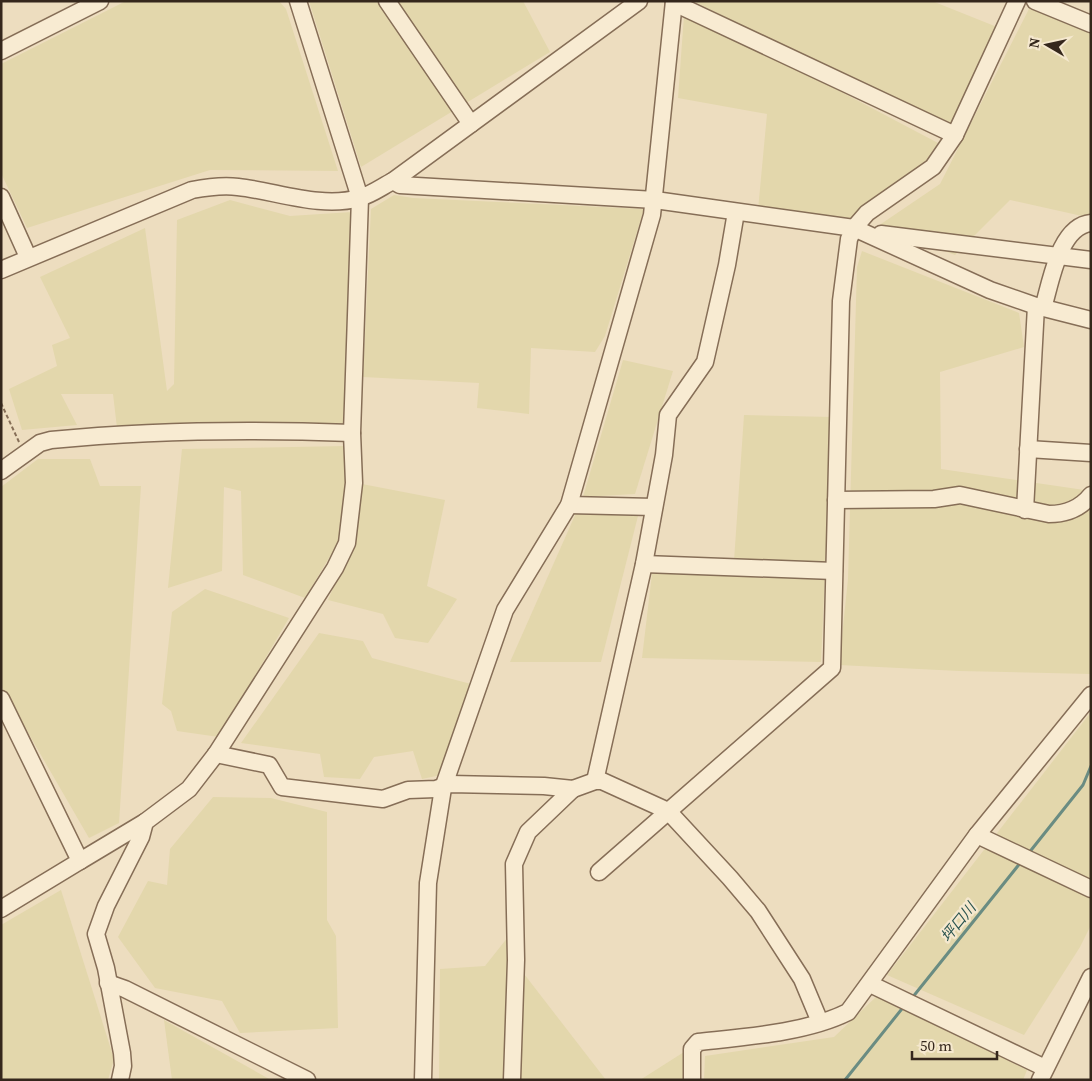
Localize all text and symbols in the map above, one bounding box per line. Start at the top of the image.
north arrow [1022,20,1072,70]
text: N [1023,36,1045,50]
water label: 坪口川 [936,896,982,946]
scale bar [912,1028,997,1060]
text: 50 m [920,1035,952,1056]

